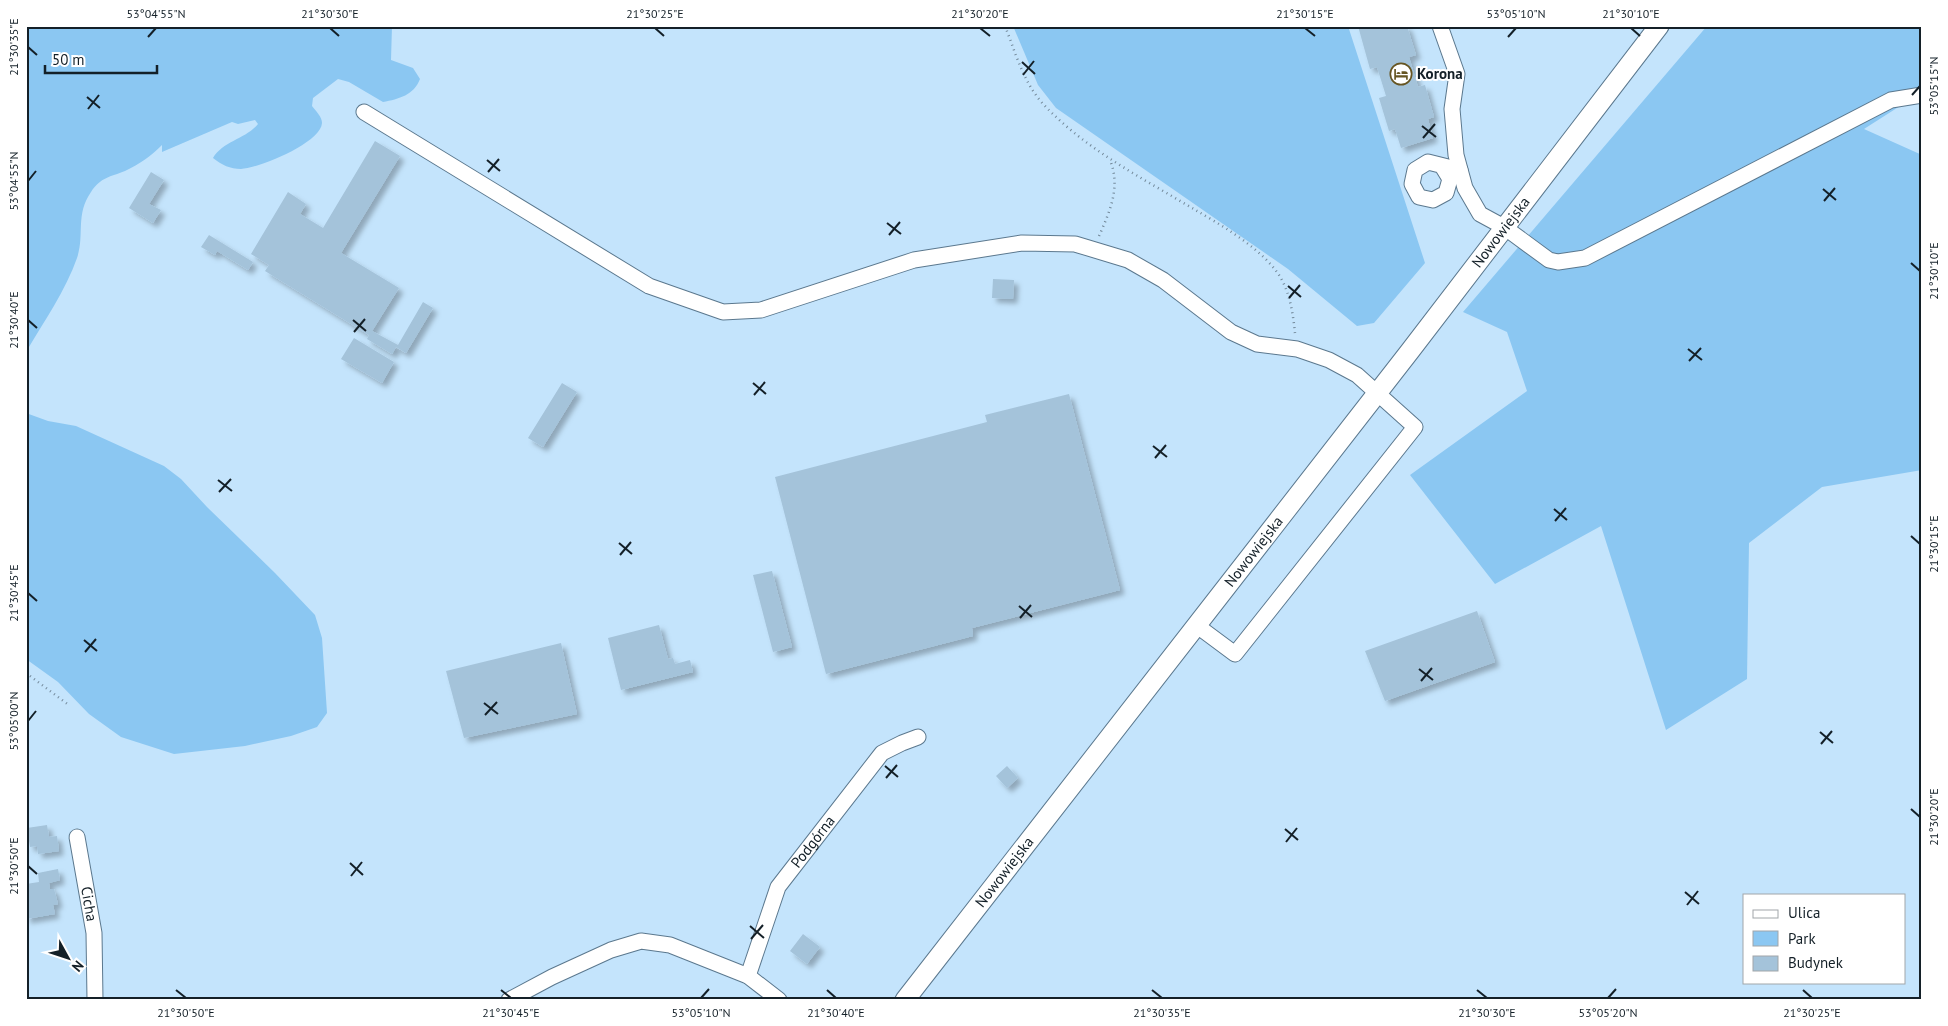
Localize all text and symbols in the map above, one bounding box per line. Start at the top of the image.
text: 53°04'55"N [126,6,186,21]
text: 21°30'30"E [301,6,359,21]
text: 21°30'25"E [626,6,684,21]
text: 21°30'20"E [951,6,1009,21]
text: 21°30'15"E [1276,6,1334,21]
text: 53°05'10"N [1486,6,1546,21]
text: 21°30'10"E [1602,6,1660,21]
text: 21°30'35"E [6,18,21,76]
scale bar [45,42,158,74]
text: 50 m [52,50,85,69]
text: 53°05'15"N [1926,56,1941,116]
hotel icon: Korona [1389,62,1413,86]
place label: Korona [1417,64,1463,83]
text: 53°04'55"N [6,151,21,211]
street label: Nowowiejska [1467,193,1534,271]
text: 21°30'10"E [1926,242,1941,300]
text: 21°30'40"E [6,291,21,349]
street label: Nowowiejska [1220,512,1287,591]
text: 21°30'15"E [1926,515,1941,573]
text: 21°30'45"E [6,564,21,622]
text: 53°05'00"N [6,691,21,751]
text: 21°30'20"E [1926,788,1941,846]
street label: Podgórna [786,812,839,871]
street label: Nowowiejska [971,833,1038,911]
text: 21°30'50"E [6,837,21,895]
street label: Cicha [77,885,102,923]
legend [1743,894,1906,984]
text: Ulica [1788,903,1820,922]
text: Park [1788,929,1816,948]
north arrow [42,934,92,984]
text: Budynek [1788,953,1844,972]
text: N [68,957,88,976]
text: 21°30'50"E [157,1005,215,1020]
text: 21°30'45"E [482,1005,540,1020]
text: 53°05'10"N [671,1005,731,1020]
text: 21°30'40"E [807,1005,865,1020]
text: 21°30'35"E [1133,1005,1191,1020]
text: 21°30'30"E [1458,1005,1516,1020]
text: 53°05'20"N [1578,1005,1638,1020]
text: 21°30'25"E [1783,1005,1841,1020]

